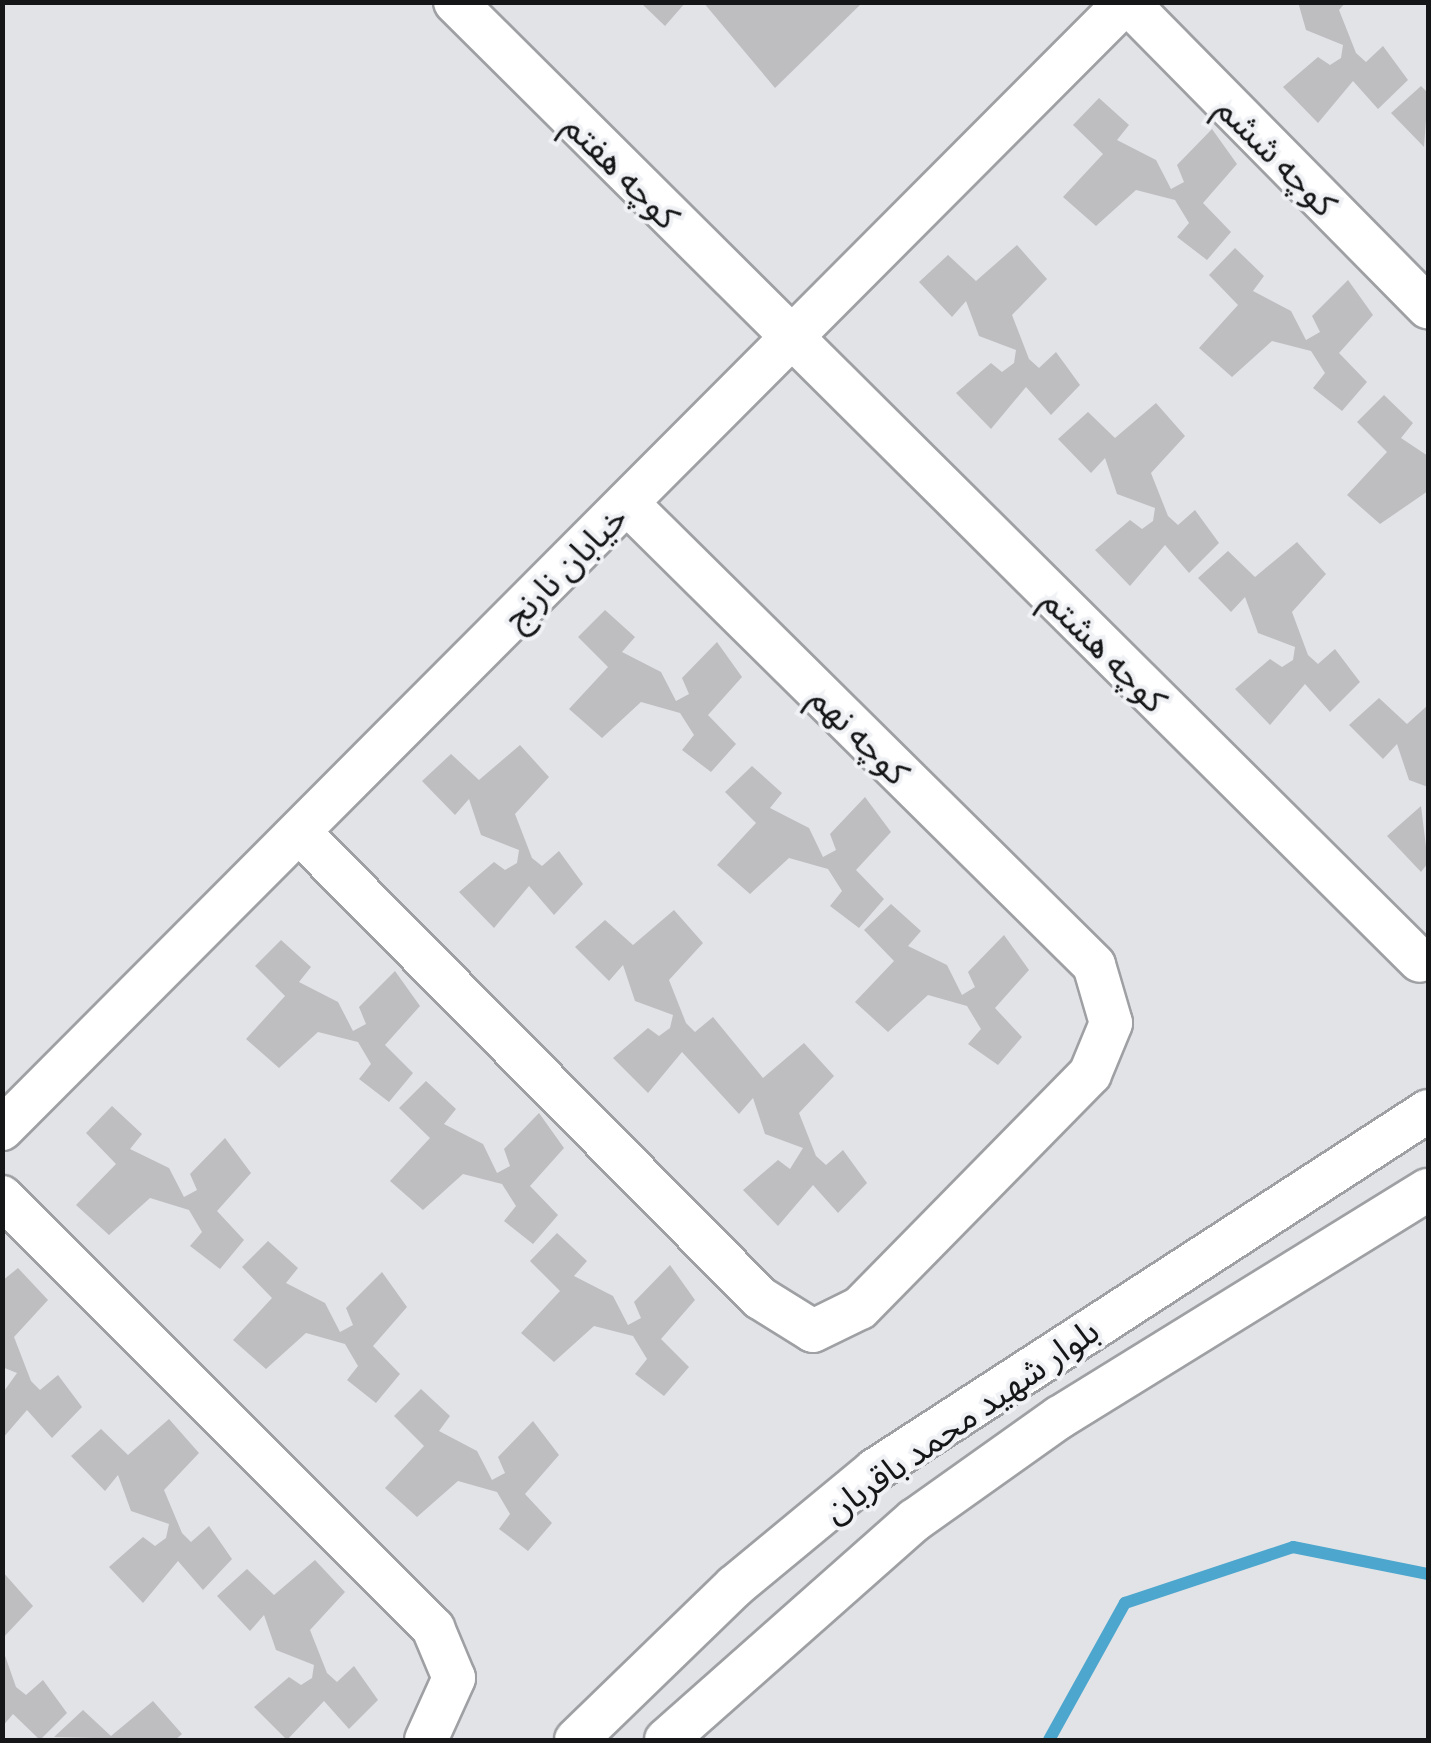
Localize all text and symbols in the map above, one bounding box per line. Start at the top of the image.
street label: کوچه ششم [1209,86,1347,224]
street label: کوچه هفتم [557,104,689,236]
street label: خیابان نارنج [493,495,635,637]
street label: کوچه هشتم [1035,578,1177,720]
street label: کوچه نهم [803,676,919,792]
street label: بلوار شهید محمد باقربان [814,1308,1106,1530]

